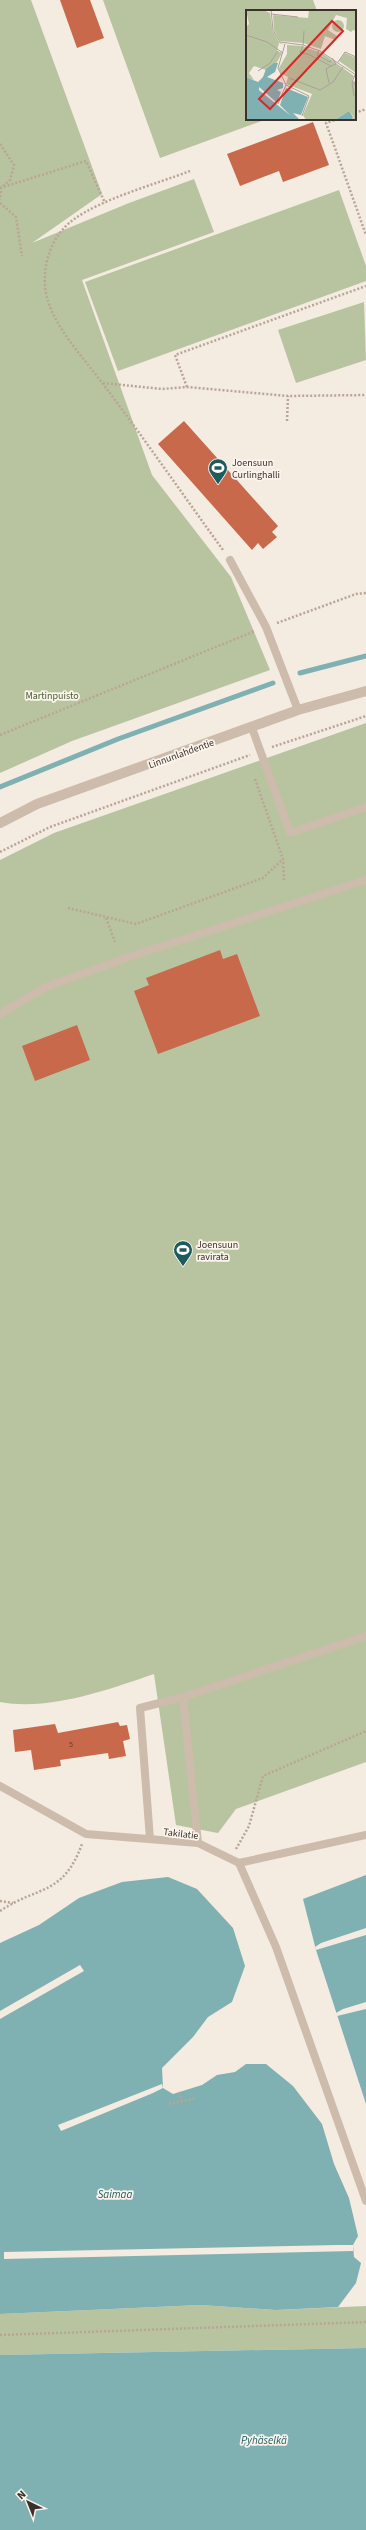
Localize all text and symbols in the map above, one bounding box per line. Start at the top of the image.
inset map [246,10,356,120]
place label: Joensuun Curlinghalli [232,456,280,482]
sports icon: Joensuun Curlinghalli [207,457,229,485]
park label: Martinpuisto [25,689,79,703]
street label: Linnunlahdentie [147,736,216,772]
place label: Joensuun ravirata [197,1238,238,1264]
sports icon: Joensuun ravirata [172,1239,194,1267]
house number: 5 [69,1739,73,1750]
street label: Takilatie [162,1825,199,1843]
water label: Saimaa [98,2187,132,2202]
water label: Pyhäselkä [241,2433,287,2448]
north arrow [8,2482,48,2522]
text: N [14,2487,29,2503]

